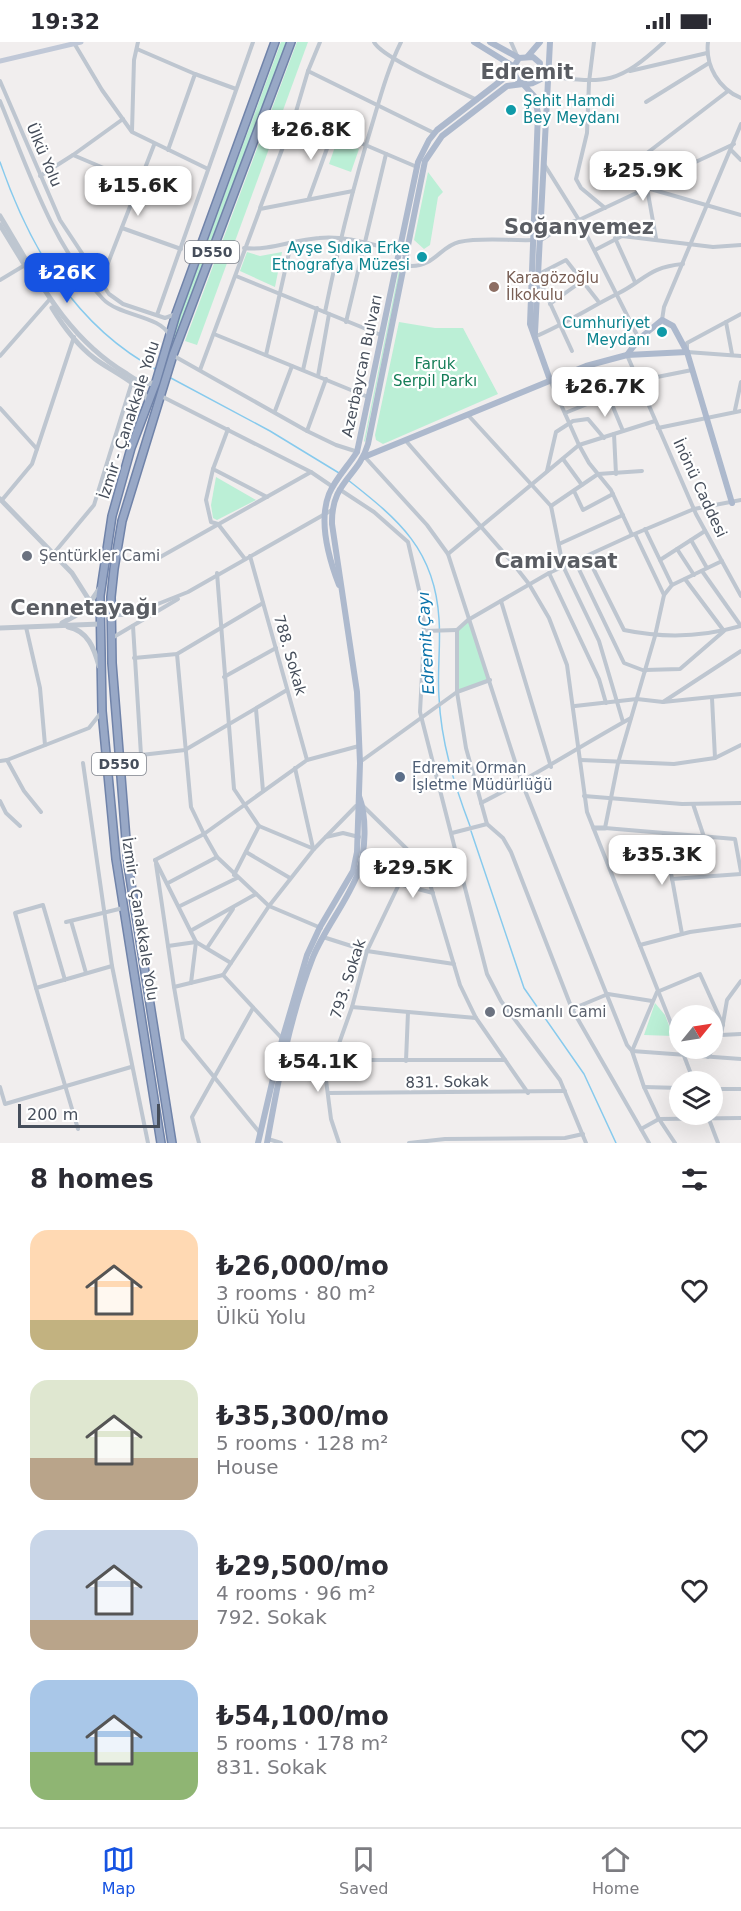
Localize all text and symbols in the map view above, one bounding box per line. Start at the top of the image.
text: 19:32 [30,9,100,34]
district label: Edremit [480,60,574,84]
place label: Şehit Hamdi Bey Meydanı [523,92,620,127]
marker: Şehit Hamdi Bey Meydanı [504,103,518,117]
pin: ₺26.8K [262,110,360,161]
text: ₺26.8K [272,117,350,141]
street label: Ülkü Yolu [22,120,66,190]
pin: ₺25.9K [594,151,692,202]
text: ₺25.9K [604,158,682,182]
pin: ₺15.6K [89,166,187,217]
text: ₺15.6K [99,173,177,197]
district label: Soğanyemez [504,215,654,239]
place label: Ayşe Sıdıka Erke Etnografya Müzesi [272,239,410,274]
road number: D550 [185,241,239,263]
marker: Ayşe Sıdıka Erke Etnografya Müzesi [415,250,429,264]
pin: ₺26K [31,253,103,304]
text: ₺26K [38,260,96,284]
place label: Karagözoğlu İlkokulu [506,269,599,304]
marker: Karagözoğlu İlkokulu [487,280,501,294]
street label: Azerbaycan Bulvarı [338,293,386,439]
place label: Cumhuriyet Meydanı [562,314,650,349]
marker: Cumhuriyet Meydanı [655,325,669,339]
street label: İzmir - Çanakkale Yolu [94,338,163,501]
park label: Faruk Serpil Parkı [393,355,477,390]
pin: ₺26.7K [556,367,654,418]
text: ₺26.7K [566,374,644,398]
street label: İnönü Caddesi [669,435,732,540]
place label: Şentürkler Cami [39,547,160,565]
marker: Şentürkler Cami [20,549,34,563]
district label: Camivasat [494,549,618,573]
water label: Edremit Çayı [414,591,438,695]
district label: Cennetayağı [10,596,158,620]
street label: 788. Sokak [270,613,310,698]
road number: D550 [92,753,146,775]
place label: Edremit Orman İşletme Müdürlüğü [412,759,552,794]
marker: Edremit Orman İşletme Müdürlüğü [393,770,407,784]
pin: ₺35.3K [613,835,711,886]
street label: İzmir - Çanakkale Yolu [118,836,163,1002]
text: ₺35.3K [623,842,701,866]
pin: ₺29.5K [364,848,462,899]
text: ₺29.5K [374,855,452,879]
street label: 793. Sokak [327,936,370,1021]
place label: Osmanlı Cami [502,1003,606,1021]
marker: Osmanlı Cami [483,1005,497,1019]
north arrow [669,1005,723,1059]
map controls [669,1005,723,1125]
pin: ₺54.1K [269,1042,367,1093]
text: ₺54.1K [279,1049,357,1073]
button: layers [669,1071,723,1125]
street label: 831. Sokak [405,1072,489,1092]
scale bar [18,1101,160,1128]
text: 200 m [27,1105,78,1124]
icon: filters [678,1163,711,1196]
text: 8 homes [30,1164,154,1194]
text: ₺26,000/mo [216,1251,389,1281]
icon: home [78,1254,150,1326]
icon: heart [678,1274,711,1307]
text: 3 rooms · 80 m² [216,1281,376,1305]
text: Ülkü Yolu [216,1305,306,1329]
text: ₺35,300/mo [216,1401,389,1431]
icon: home [78,1404,150,1476]
icon: heart [678,1424,711,1457]
text: 5 rooms · 128 m² [216,1431,388,1455]
text: House [216,1455,279,1479]
text: ₺29,500/mo [216,1551,389,1581]
icon: home [78,1554,150,1626]
icon: heart [678,1574,711,1607]
text: 4 rooms · 96 m² [216,1581,376,1605]
text: 792. Sokak [216,1605,327,1629]
text: ₺54,100/mo [216,1701,389,1731]
icon: home [78,1704,150,1776]
icon: heart [678,1724,711,1757]
text: 5 rooms · 178 m² [216,1731,388,1755]
text: 831. Sokak [216,1755,327,1779]
tab: Map [102,1843,136,1898]
tab: Saved [339,1843,388,1898]
tab: Home [592,1843,639,1898]

